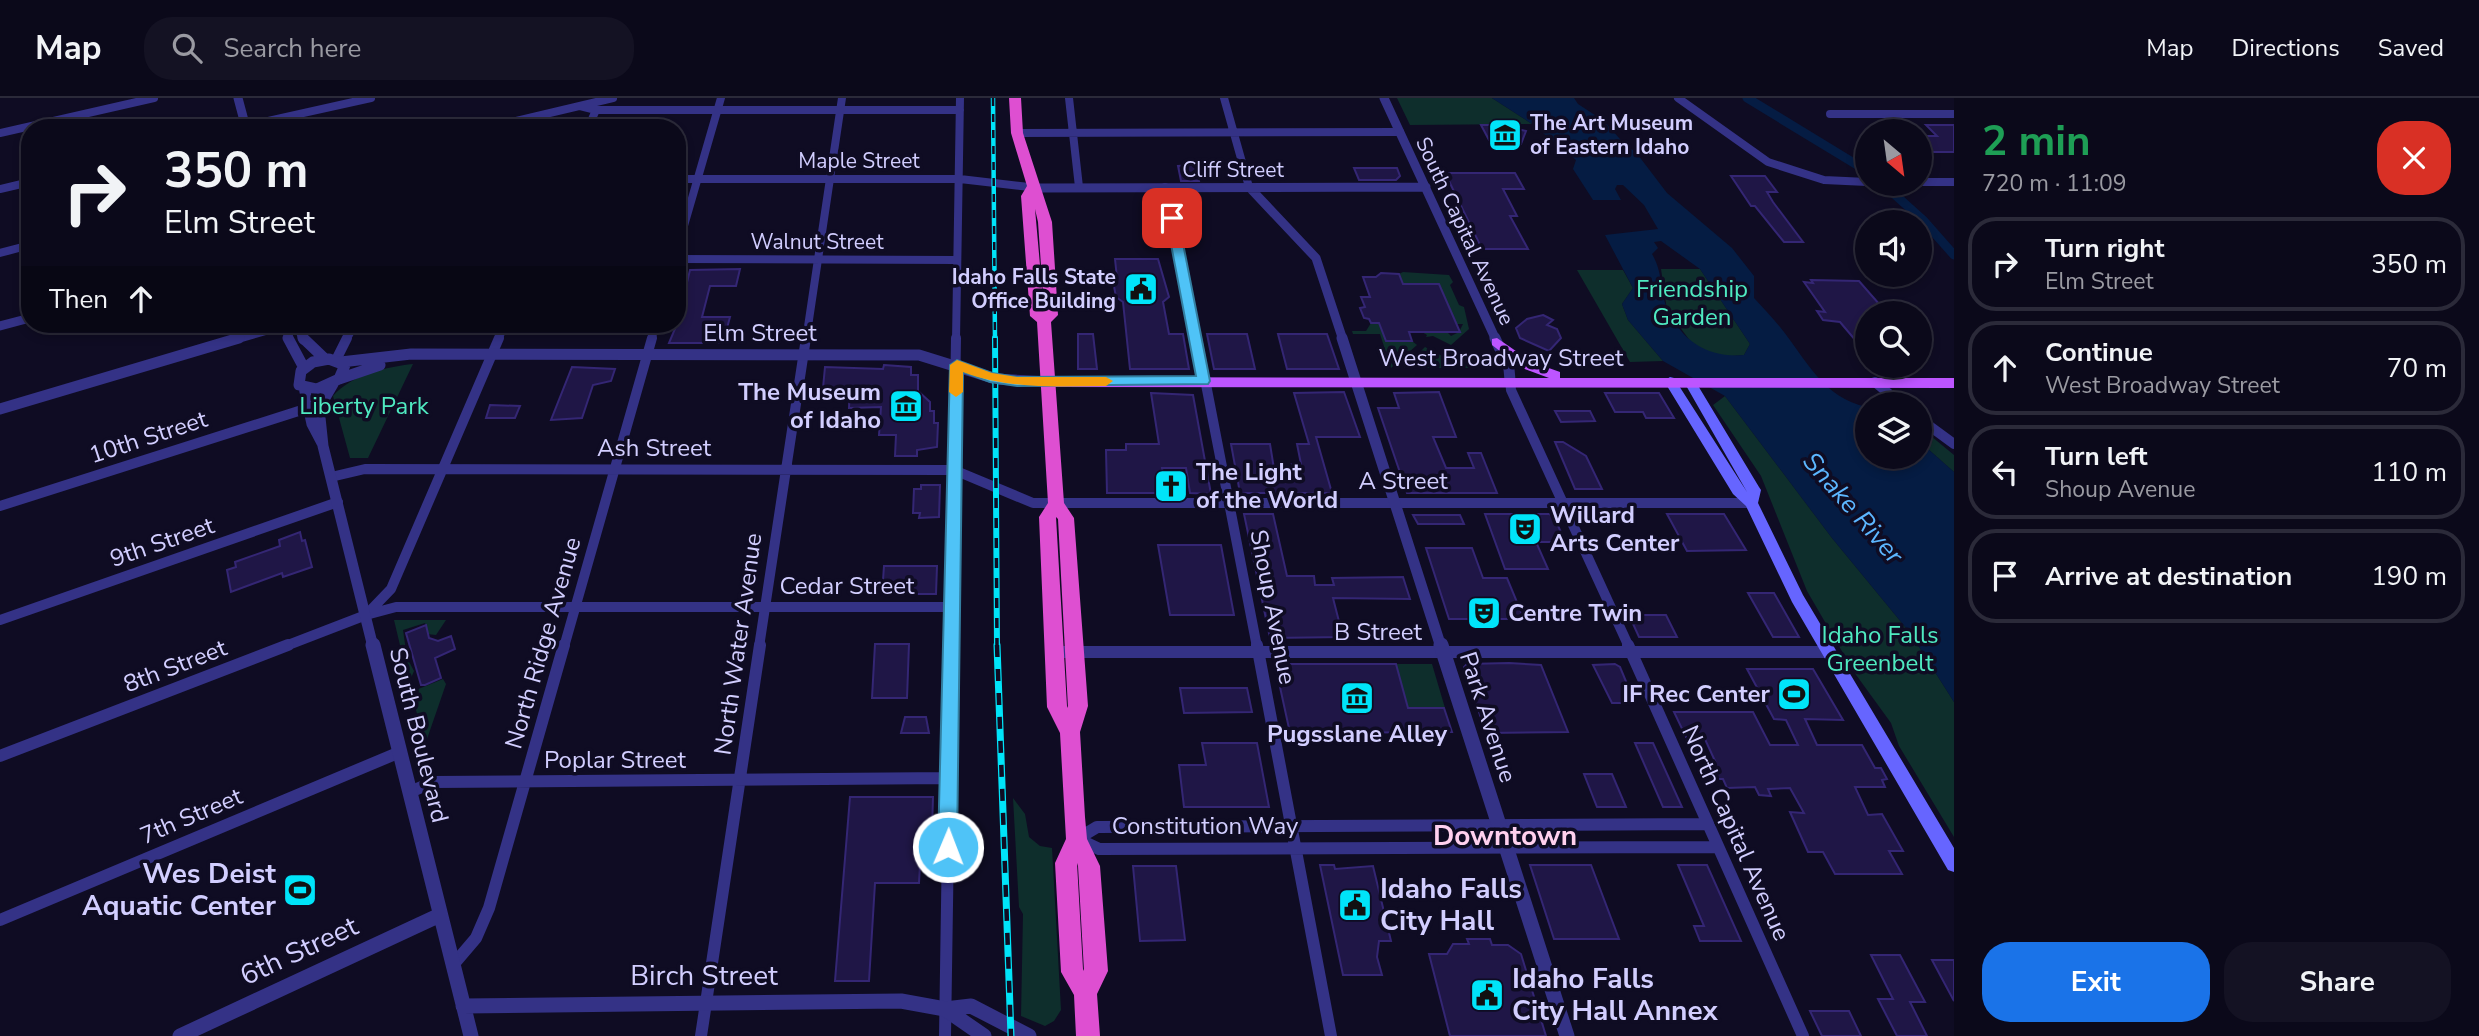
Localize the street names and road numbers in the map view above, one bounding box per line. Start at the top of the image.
street label: South Capital Avenue [1409,132,1521,330]
street label: Maple Street [798,147,920,175]
street label: Cliff Street [1182,156,1284,184]
street label: Walnut Street [750,228,884,256]
street label: Elm Street [703,317,817,349]
street label: West Broadway Street [1378,342,1624,374]
street label: 10th Street [85,403,212,471]
street label: Ash Street [597,432,712,464]
street label: A Street [1358,465,1448,497]
street label: 9th Street [106,509,219,575]
street label: Shoup Avenue [1242,527,1304,687]
street label: North Water Avenue [707,531,769,757]
street label: North Ridge Avenue [497,533,589,753]
street label: Cedar Street [779,570,915,602]
street label: B Street [1334,616,1423,648]
street label: 8th Street [119,631,232,700]
street label: South Boulevard [382,644,456,826]
street label: Park Avenue [1452,647,1524,787]
street label: North Capital Avenue [1674,720,1798,946]
street label: Poplar Street [544,744,687,776]
street label: 7th Street [135,780,248,852]
street label: Constitution Way [1112,810,1299,842]
street label: 6th Street [234,907,364,995]
street label: Birch Street [630,957,778,995]

